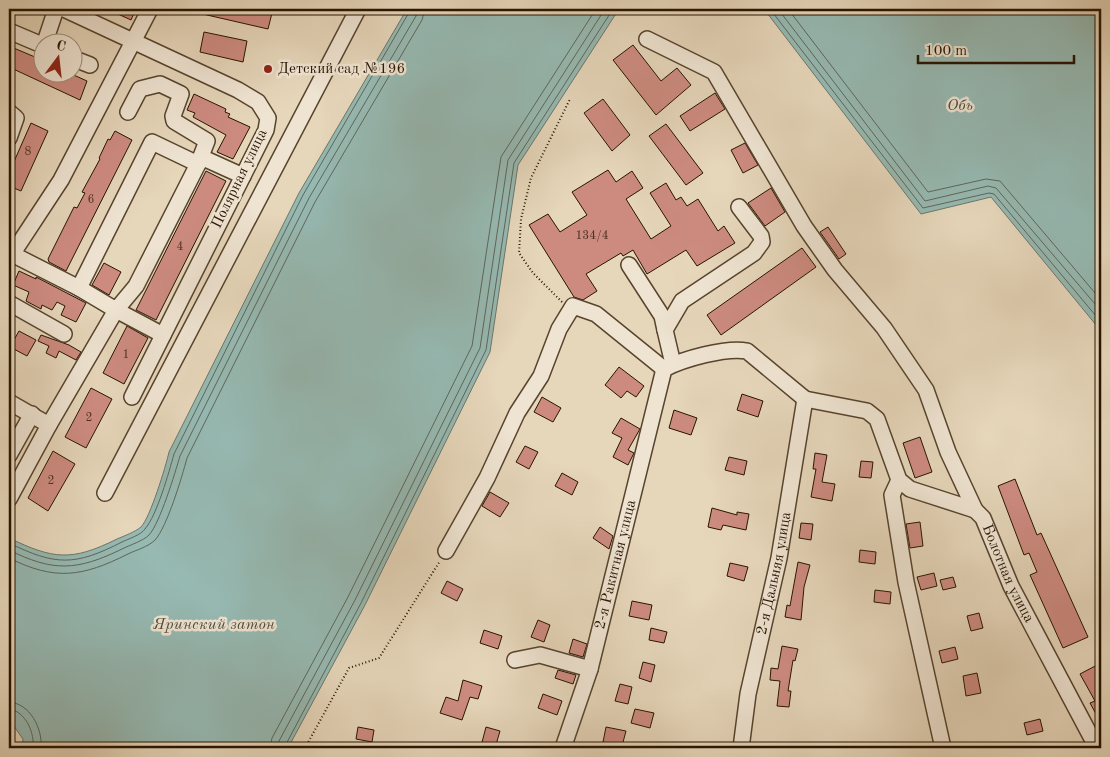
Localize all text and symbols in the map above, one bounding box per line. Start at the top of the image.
north arrow [32,32,82,82]
scale bar [918,32,1074,64]
text: С [55,38,67,54]
text: 100 m [925,44,967,59]
place label: Детский сад №196 [278,62,405,77]
marker: Детский сад №196 [262,63,274,75]
water label: Обь [947,98,973,114]
street label: Полярная улица [209,126,271,231]
house number: 8 [25,146,32,158]
house number: 6 [88,194,95,206]
house number: 134/4 [575,230,609,242]
house number: 4 [177,241,184,253]
house number: 1 [123,349,129,361]
house number: 2 [86,412,92,424]
house number: 2 [48,475,54,487]
street label: 2-я Ракитная улица [593,498,639,631]
street label: 2-я Дальняя улица [754,510,794,636]
street label: Болотная улица [979,522,1037,626]
water label: Яринский затон [153,617,275,633]

